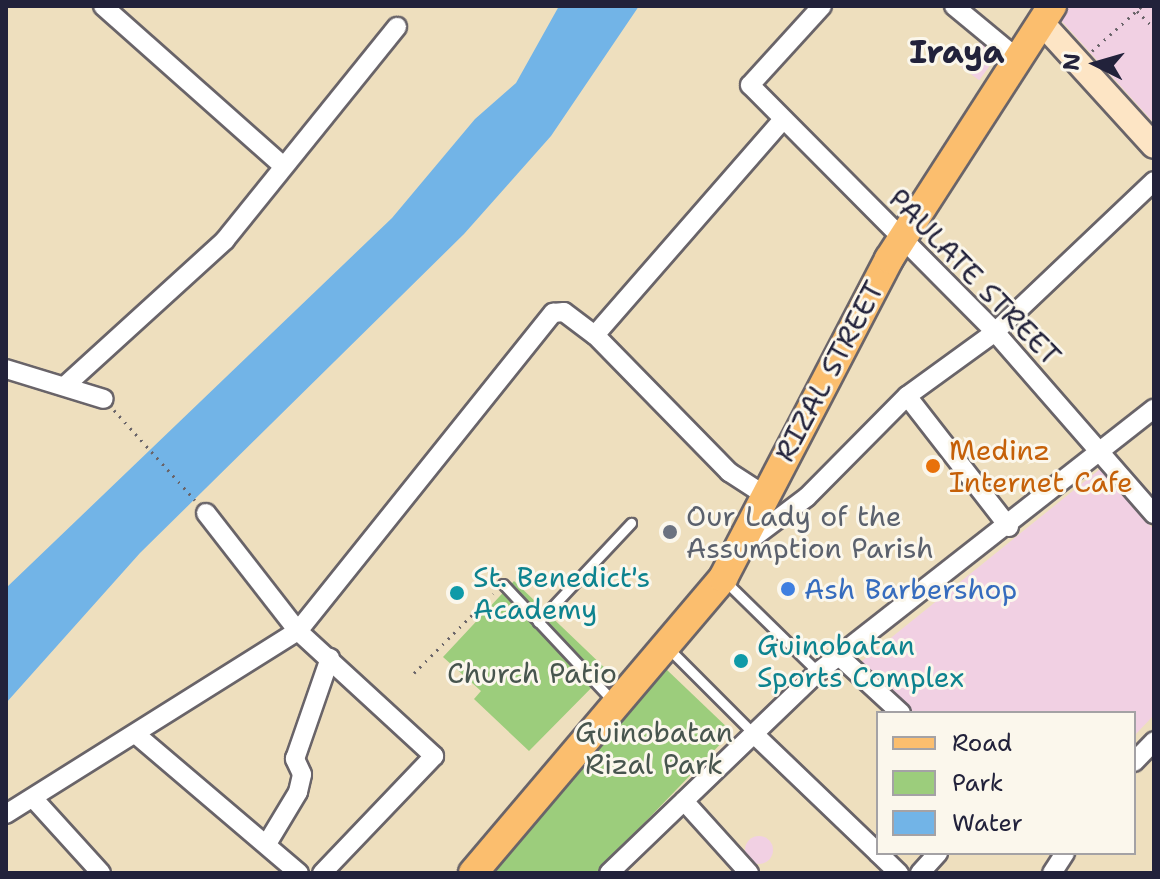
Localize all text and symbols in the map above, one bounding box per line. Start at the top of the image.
north arrow [1056,24,1136,104]
district label: Iraya [909,33,1005,71]
text: N [1056,52,1087,72]
street label: PAULATE STREET [882,182,1068,372]
street label: RIZAL STREET [767,275,891,467]
place label: Medinz Internet Cafe [949,433,1133,499]
marker: Medinz Internet Cafe [924,457,942,475]
place label: Our Lady of the Assumption Parish [686,499,934,565]
marker: Our Lady of the Assumption Parish [661,523,679,541]
place label: St. Benedict's Academy [473,560,650,626]
place label: Ash Barbershop [804,572,1017,606]
marker: Ash Barbershop [779,580,797,598]
marker: St. Benedict's Academy [448,584,466,602]
place label: Guinobatan Sports Complex [757,628,964,694]
marker: Guinobatan Sports Complex [732,652,750,670]
park label: Church Patio [447,656,617,690]
legend [876,711,1136,855]
park label: Guinobatan Rizal Park [575,715,733,781]
text: Road [952,727,1012,759]
text: Park [952,767,1004,799]
text: Water [952,807,1023,839]

